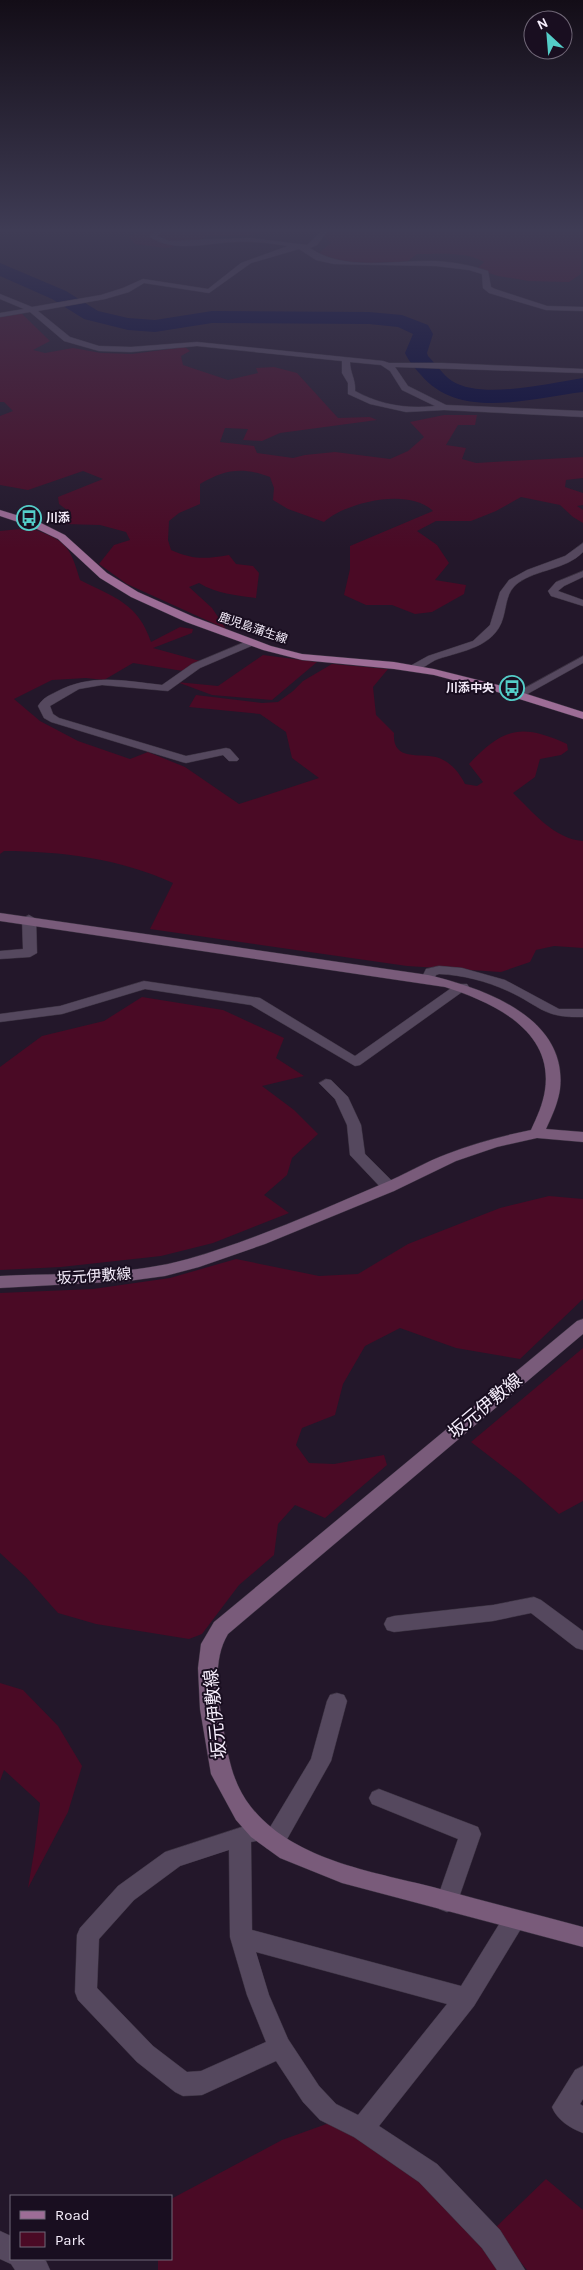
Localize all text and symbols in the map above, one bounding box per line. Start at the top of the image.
north arrow [523,10,573,60]
text: N [534,14,551,34]
bus stop icon: 川添 [16,505,42,531]
place label: 川添 [46,511,70,525]
street label: 鹿児島蒲生線 [217,610,289,646]
bus stop icon: 川添中央 [499,675,525,701]
place label: 川添中央 [446,681,494,695]
street label: 坂元伊敷線 [56,1264,132,1288]
street label: 坂元伊敷線 [443,1369,527,1443]
street label: 坂元伊敷線 [199,1668,231,1760]
legend [10,2195,172,2260]
text: Road [55,2206,90,2224]
text: Park [55,2231,85,2249]

